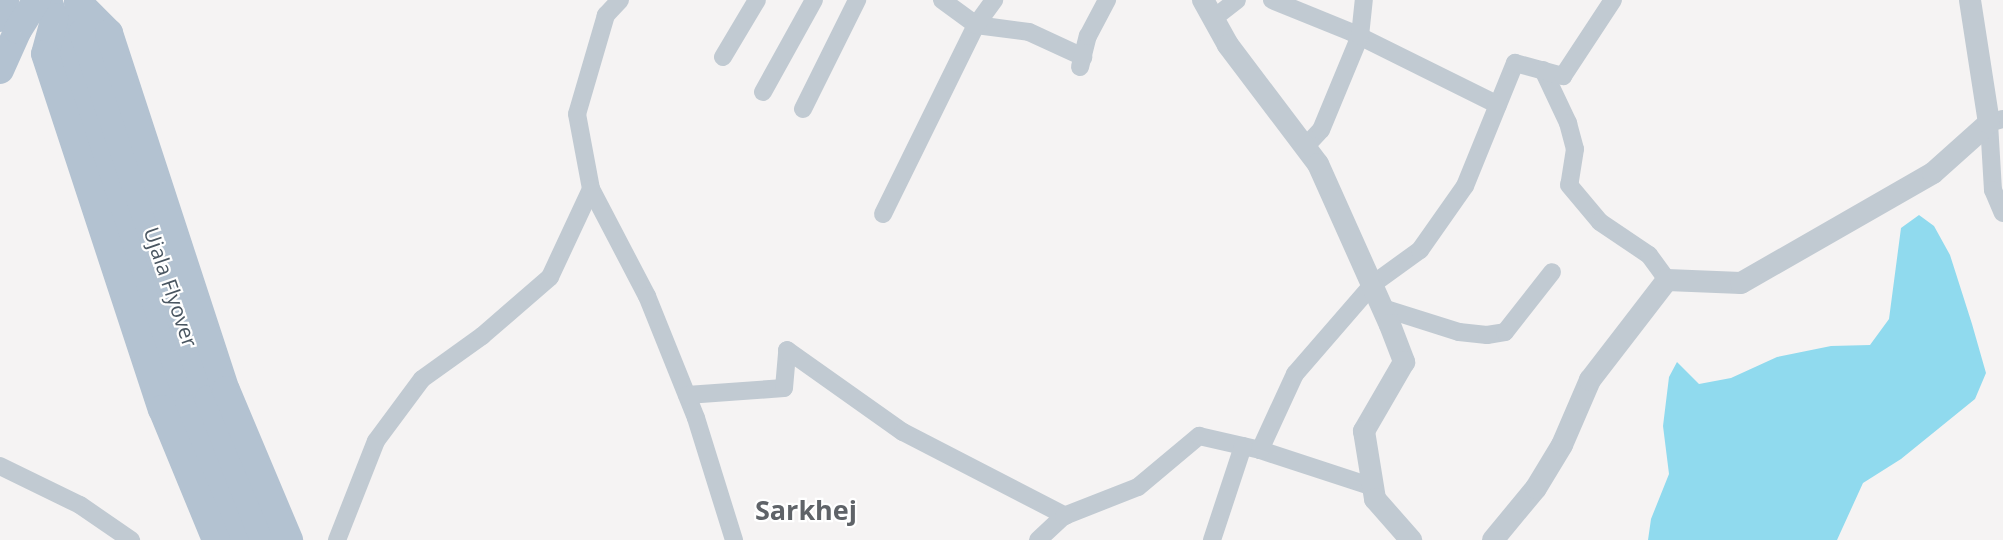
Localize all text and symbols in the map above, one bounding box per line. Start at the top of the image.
street label: Ujala Flyover [139,224,203,350]
district label: Sarkhej [755,494,857,526]

